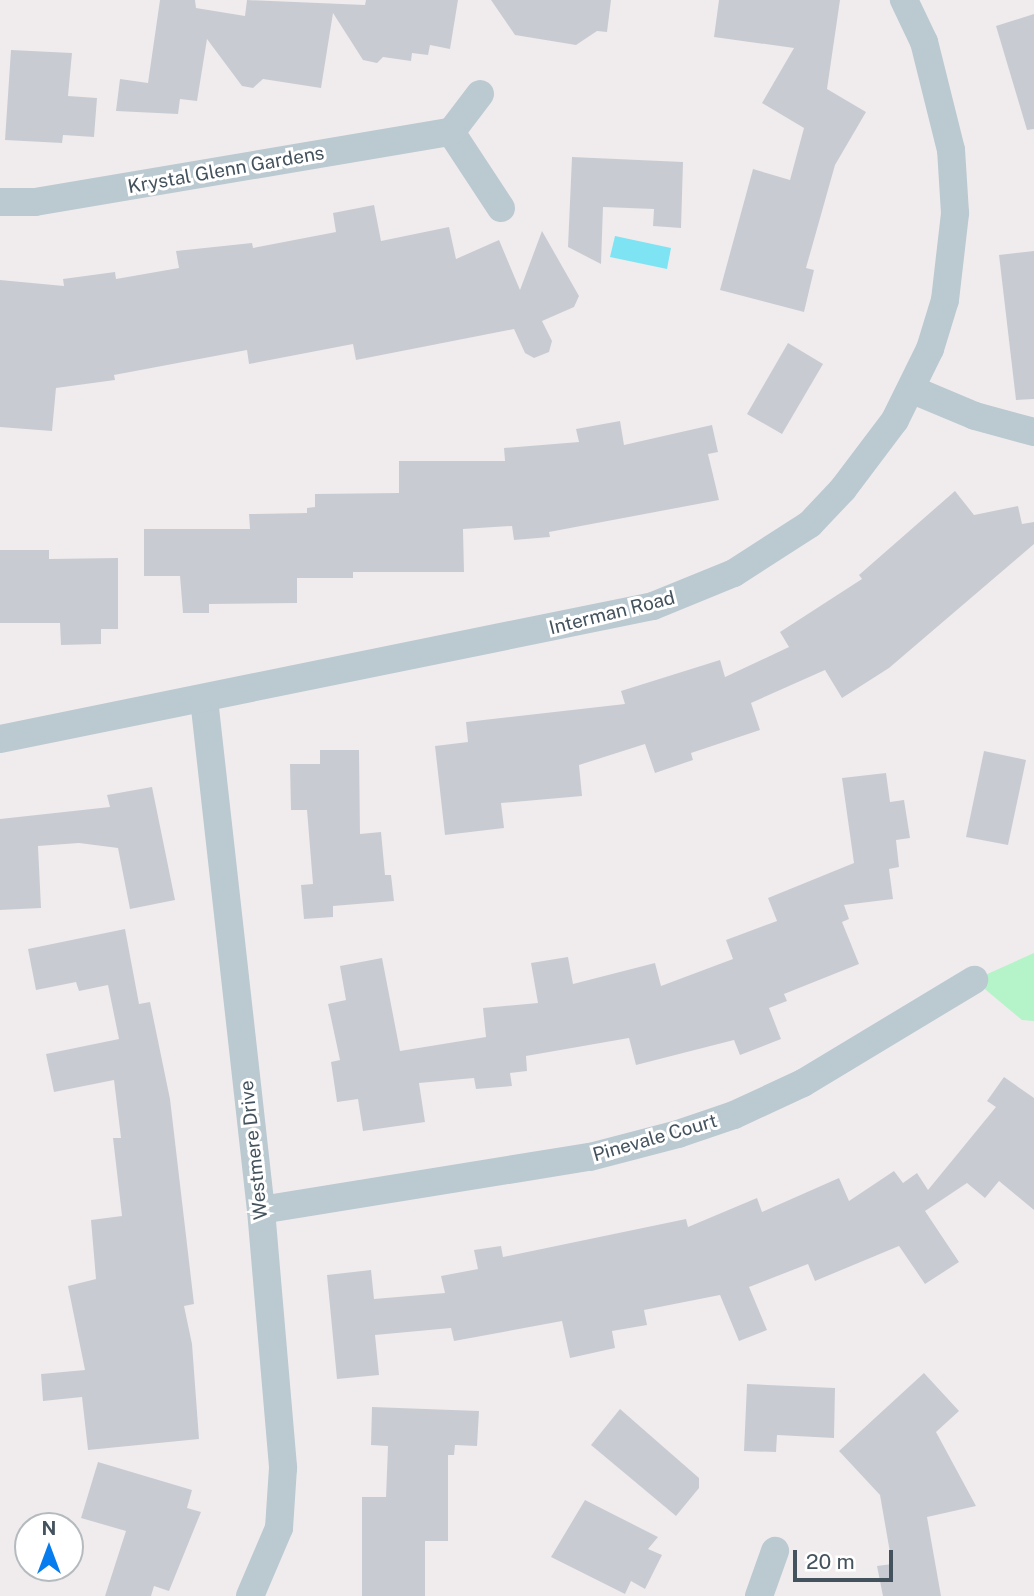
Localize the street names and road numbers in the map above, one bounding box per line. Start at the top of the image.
street label: Krystal Glenn Gardens [126,141,326,199]
street label: Interman Road [547,586,677,640]
street label: Westmere Drive [235,1079,273,1221]
street label: Pinevale Court [590,1109,720,1167]

